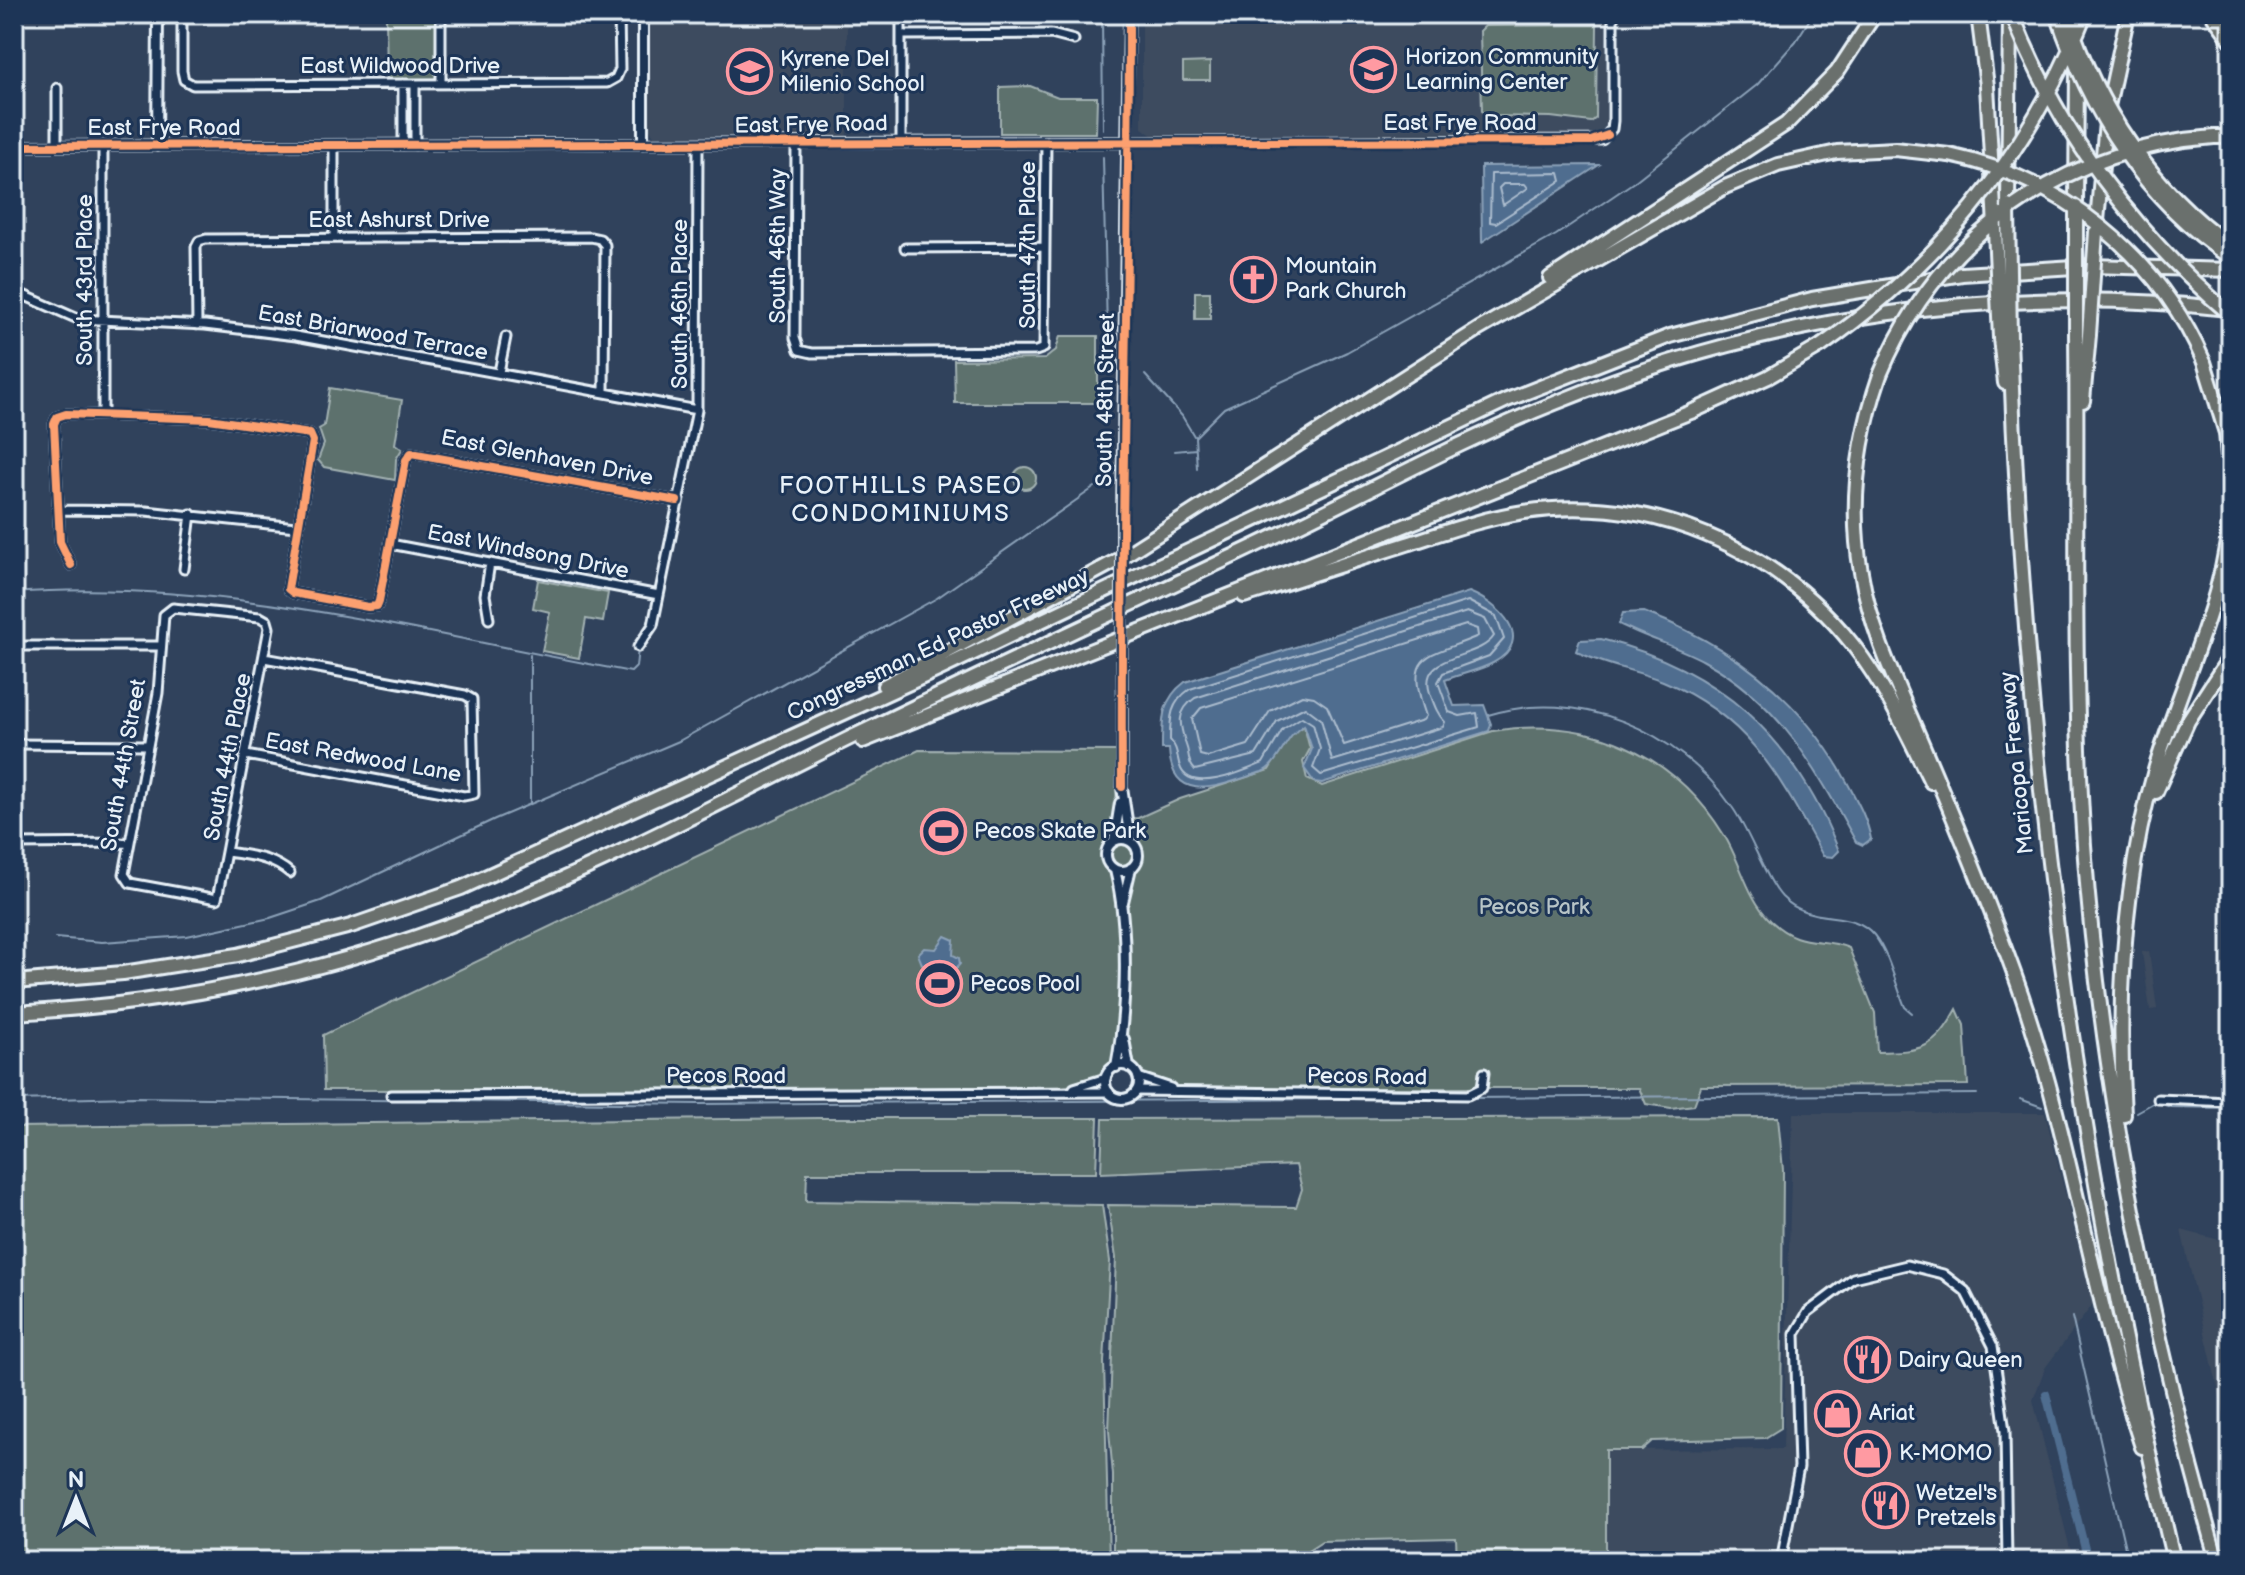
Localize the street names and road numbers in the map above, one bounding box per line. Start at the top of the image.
street label: East Wildwood Drive [300,53,500,80]
street label: East Frye Road [734,110,888,140]
street label: East Frye Road [1383,110,1537,137]
street label: East Frye Road [87,115,241,142]
street label: South 47th Place [1015,161,1042,329]
street label: South 46th Way [765,169,792,323]
street label: South 43rd Place [72,194,99,366]
street label: East Ashurst Drive [308,207,490,234]
street label: South 46th Place [667,219,694,389]
street label: East Briarwood Terrace [256,299,490,367]
street label: South 48th Street [1091,313,1121,487]
street label: East Glenhaven Drive [439,424,655,492]
street label: East Windsong Drive [425,519,631,585]
street label: Congressman Ed Pastor Freeway [783,563,1093,727]
street label: Maricopa Freeway [1994,670,2040,856]
street label: South 44th Place [199,671,257,843]
street label: South 44th Street [96,677,152,853]
street label: East Redwood Lane [263,727,463,789]
street label: Pecos Road [1307,1062,1427,1092]
street label: Pecos Road [666,1063,786,1090]

